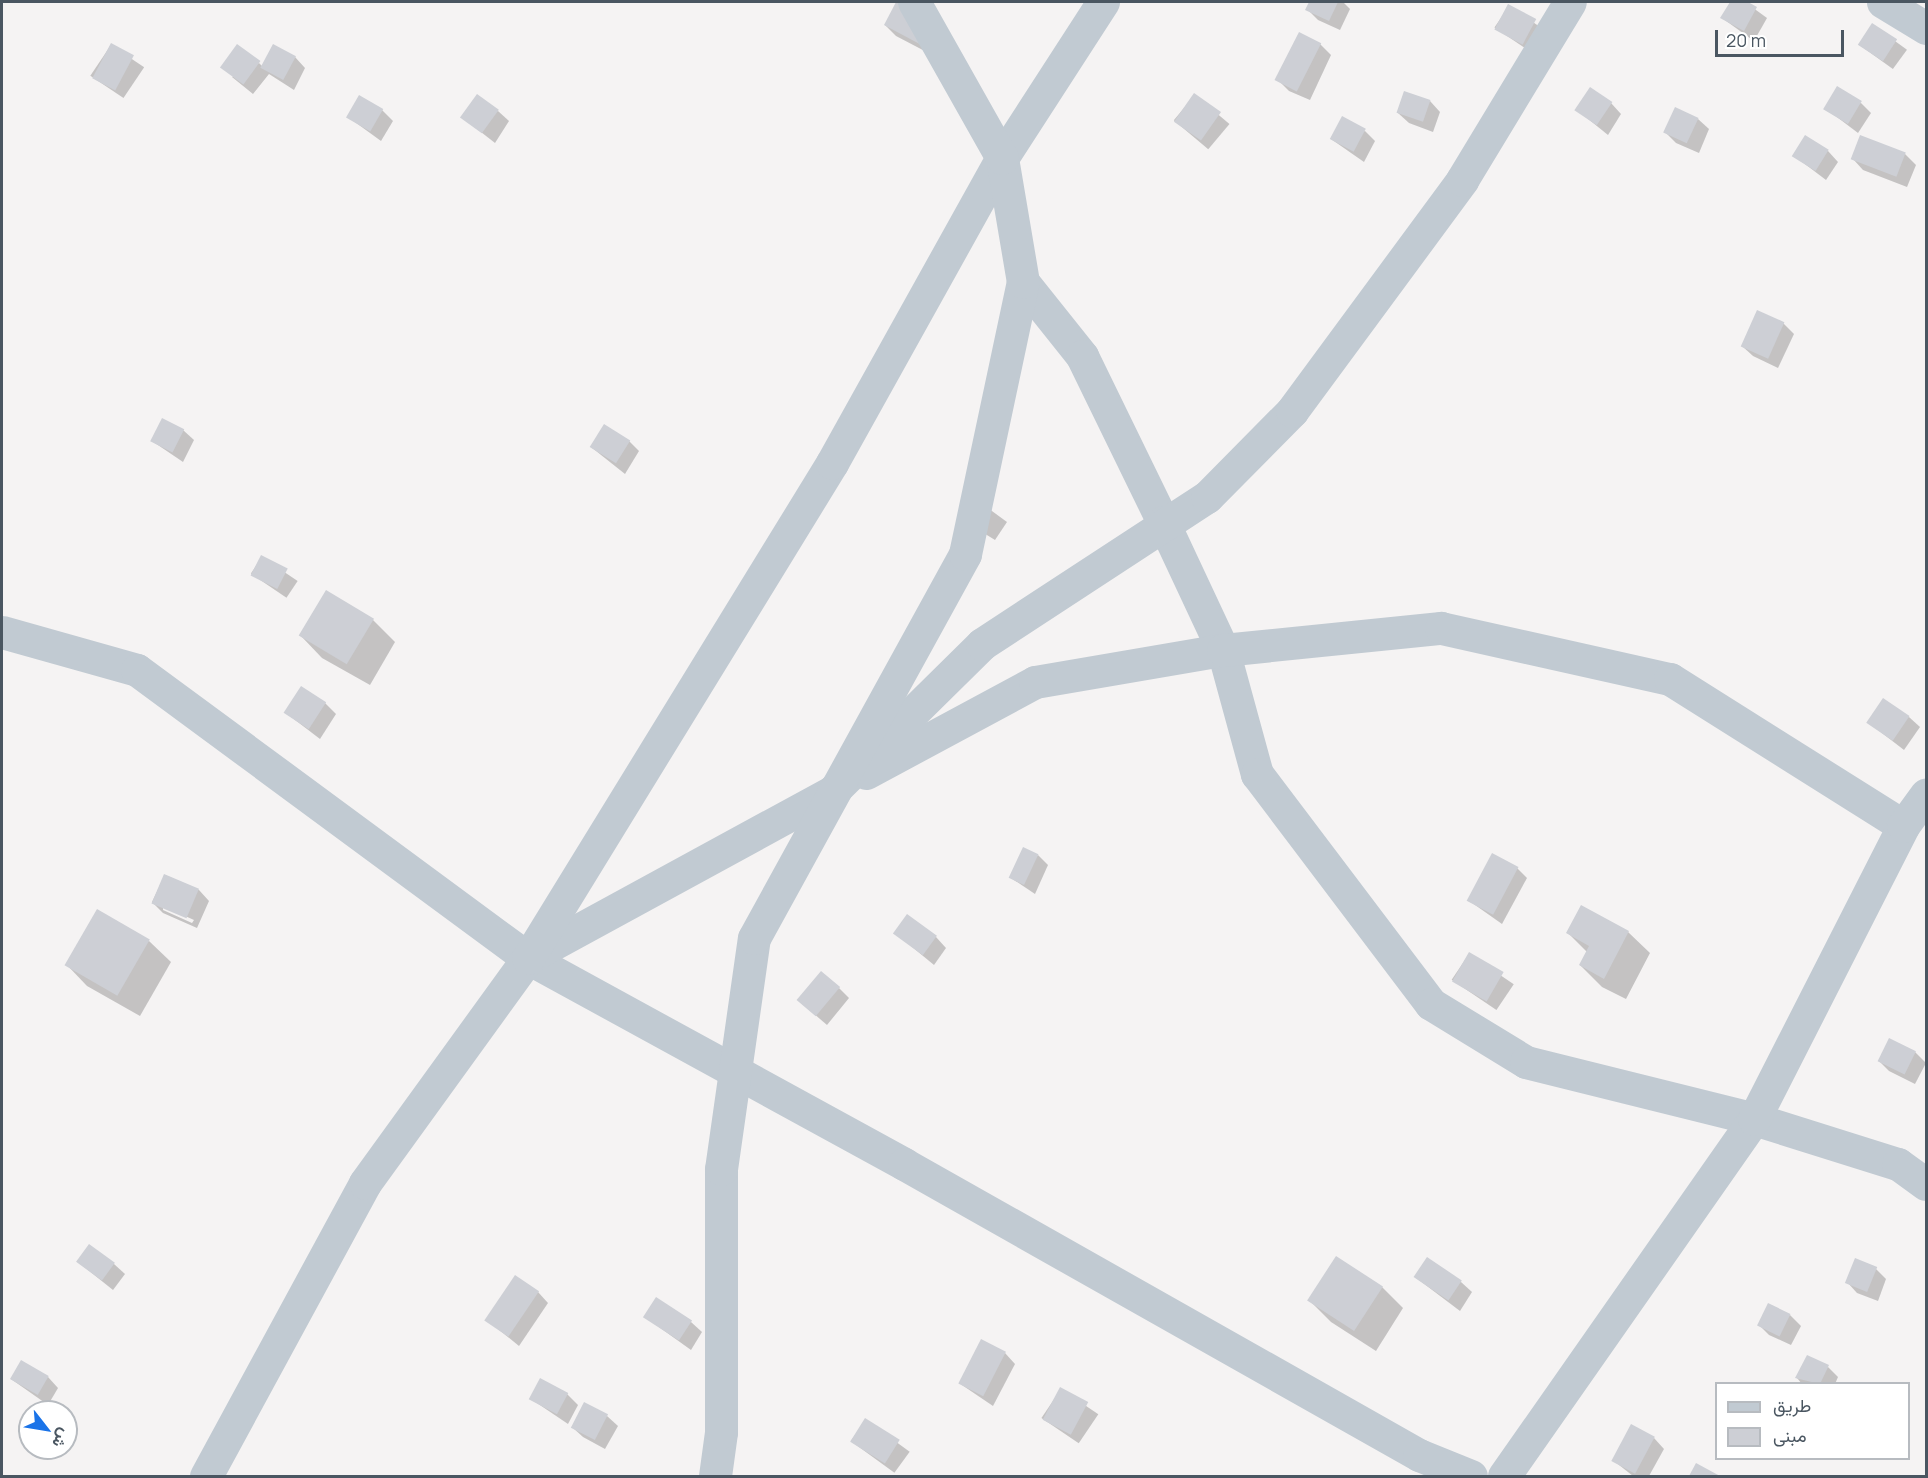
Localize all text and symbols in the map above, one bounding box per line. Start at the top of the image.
scale bar [1718,18,1847,56]
text: 20 m [1726,28,1766,52]
legend [1715,1382,1910,1460]
text: طريق [1773,1393,1811,1417]
north arrow [18,1400,78,1460]
text: مبنى [1773,1423,1807,1447]
text: ش [47,1424,76,1452]

